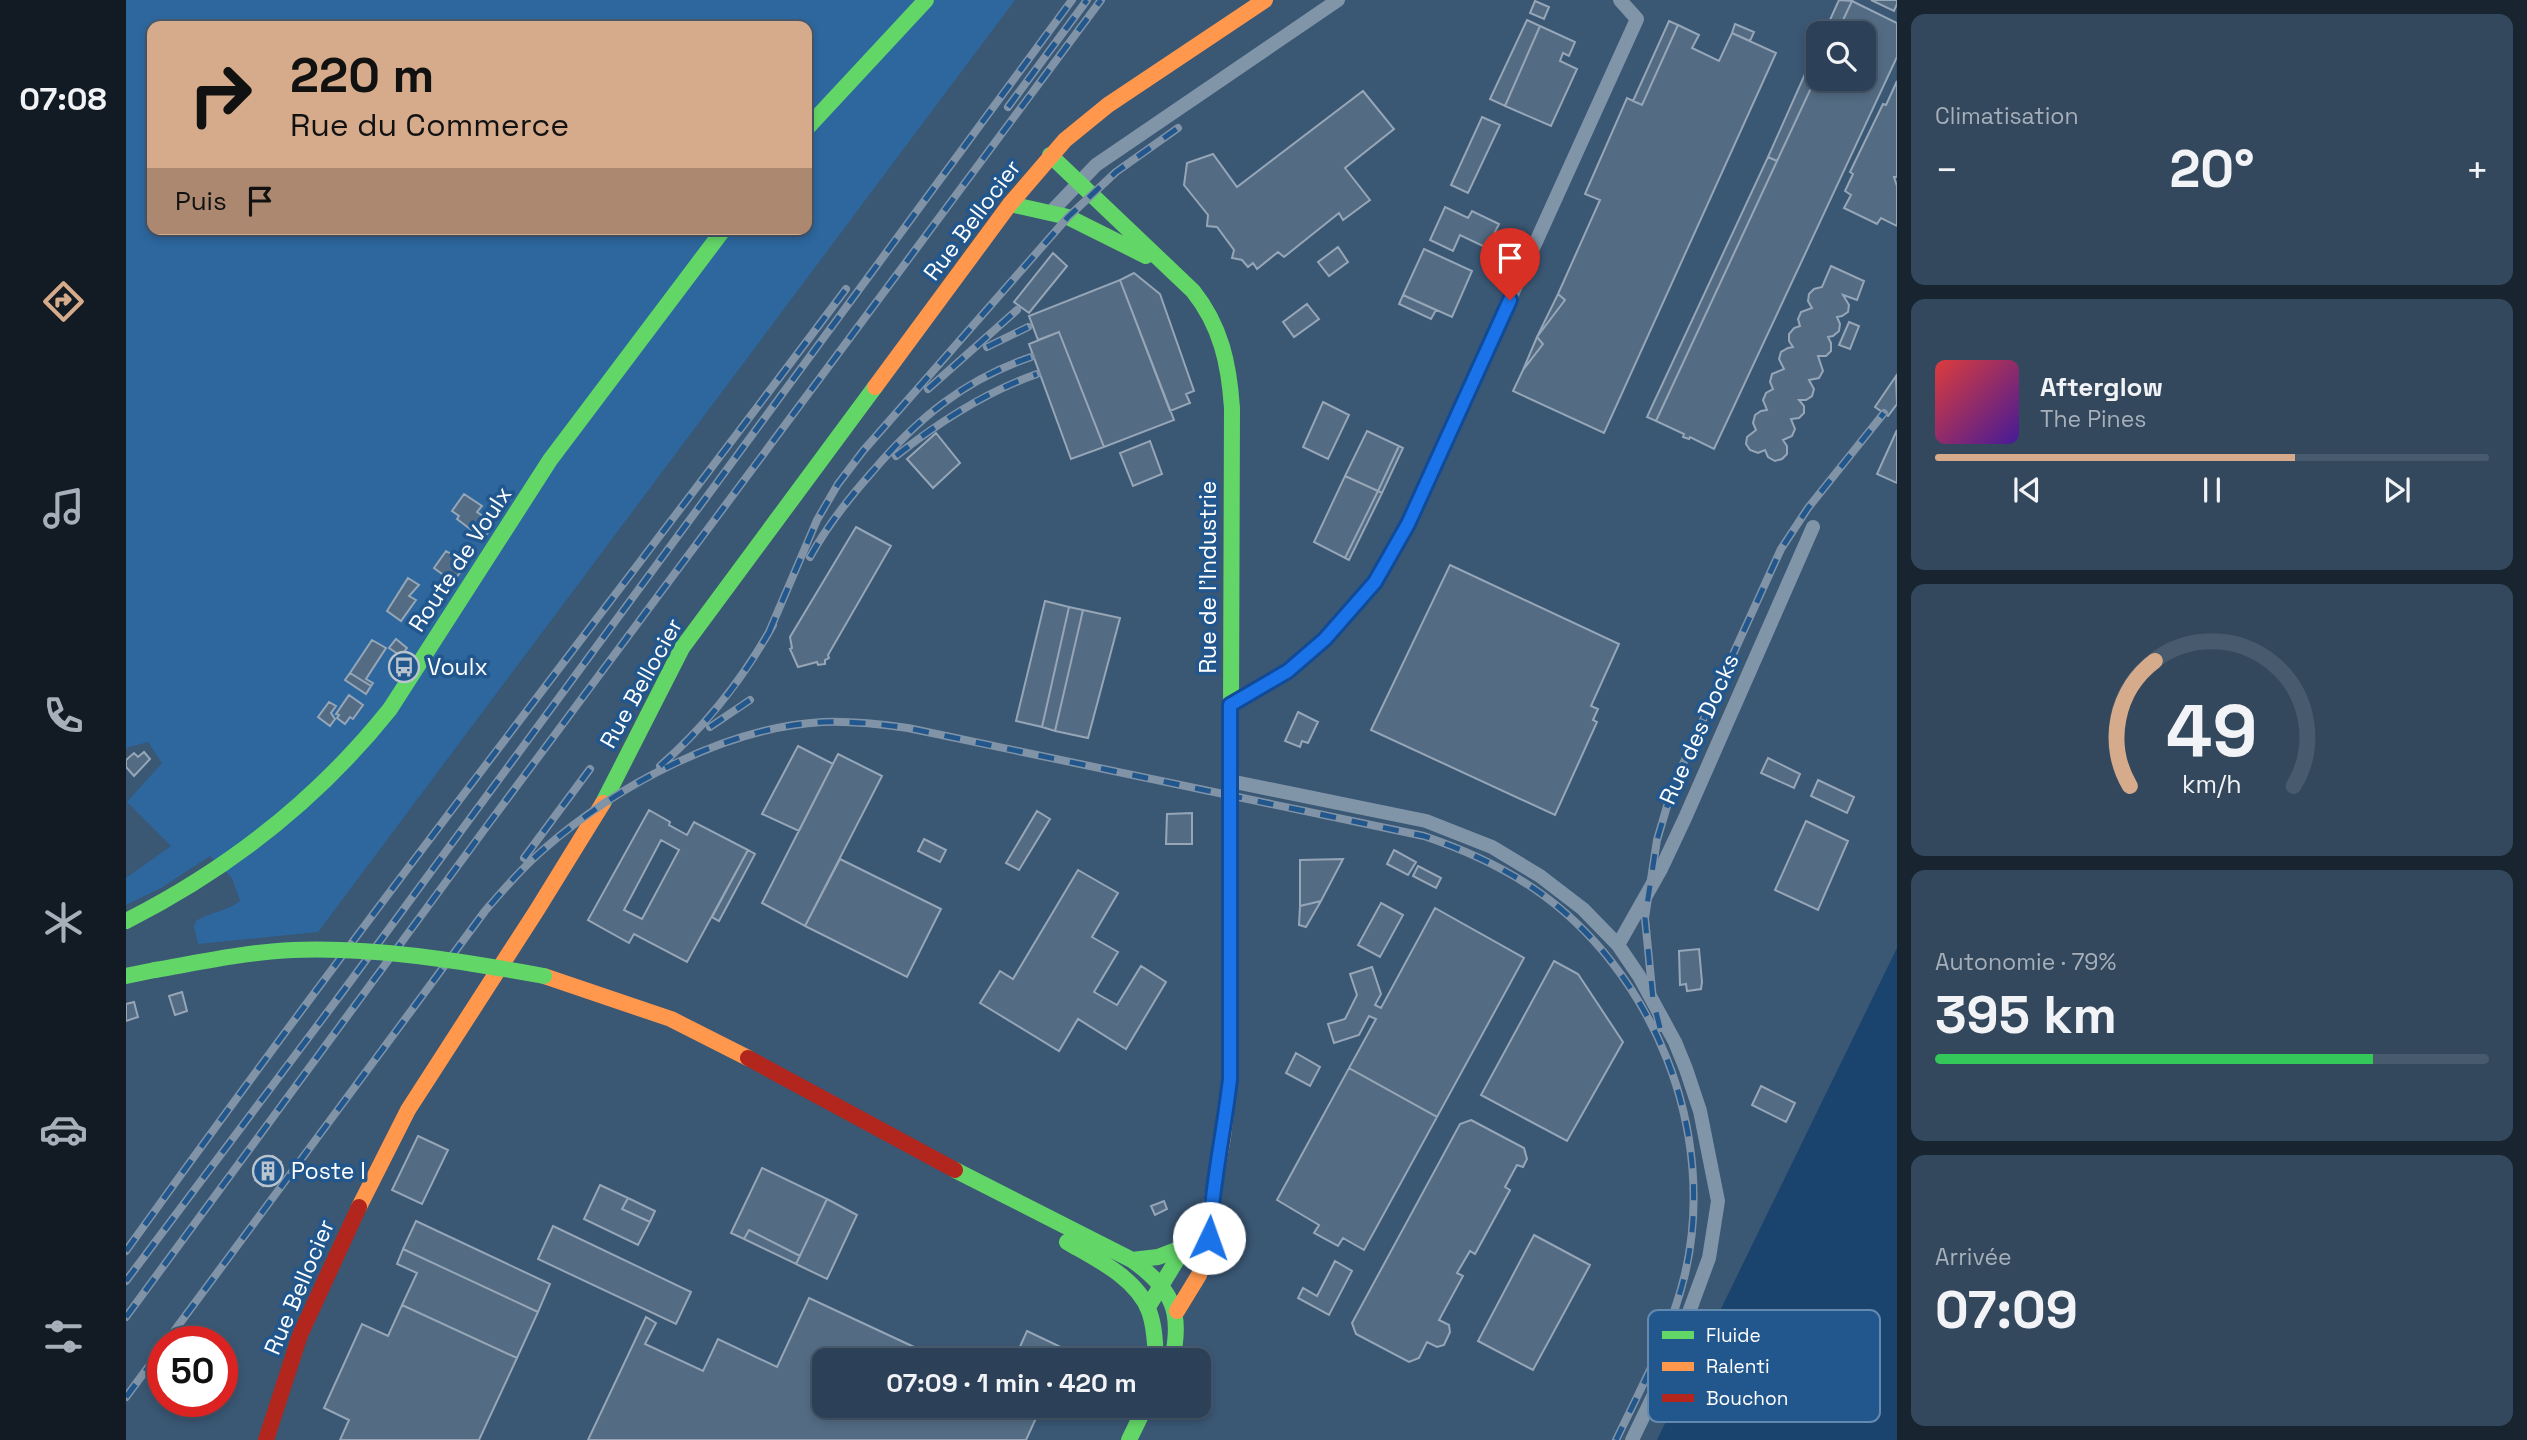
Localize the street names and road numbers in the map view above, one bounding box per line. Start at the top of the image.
street label: Rue Bellocier [917,153,1027,287]
street label: Route de Voulx [402,481,518,637]
street label: Rue de l'Industrie [1193,481,1223,673]
street label: Rue Bellocier [593,613,689,753]
street label: Rue des Docks [1652,649,1746,809]
street label: Rue Bellocier [257,1215,341,1359]

